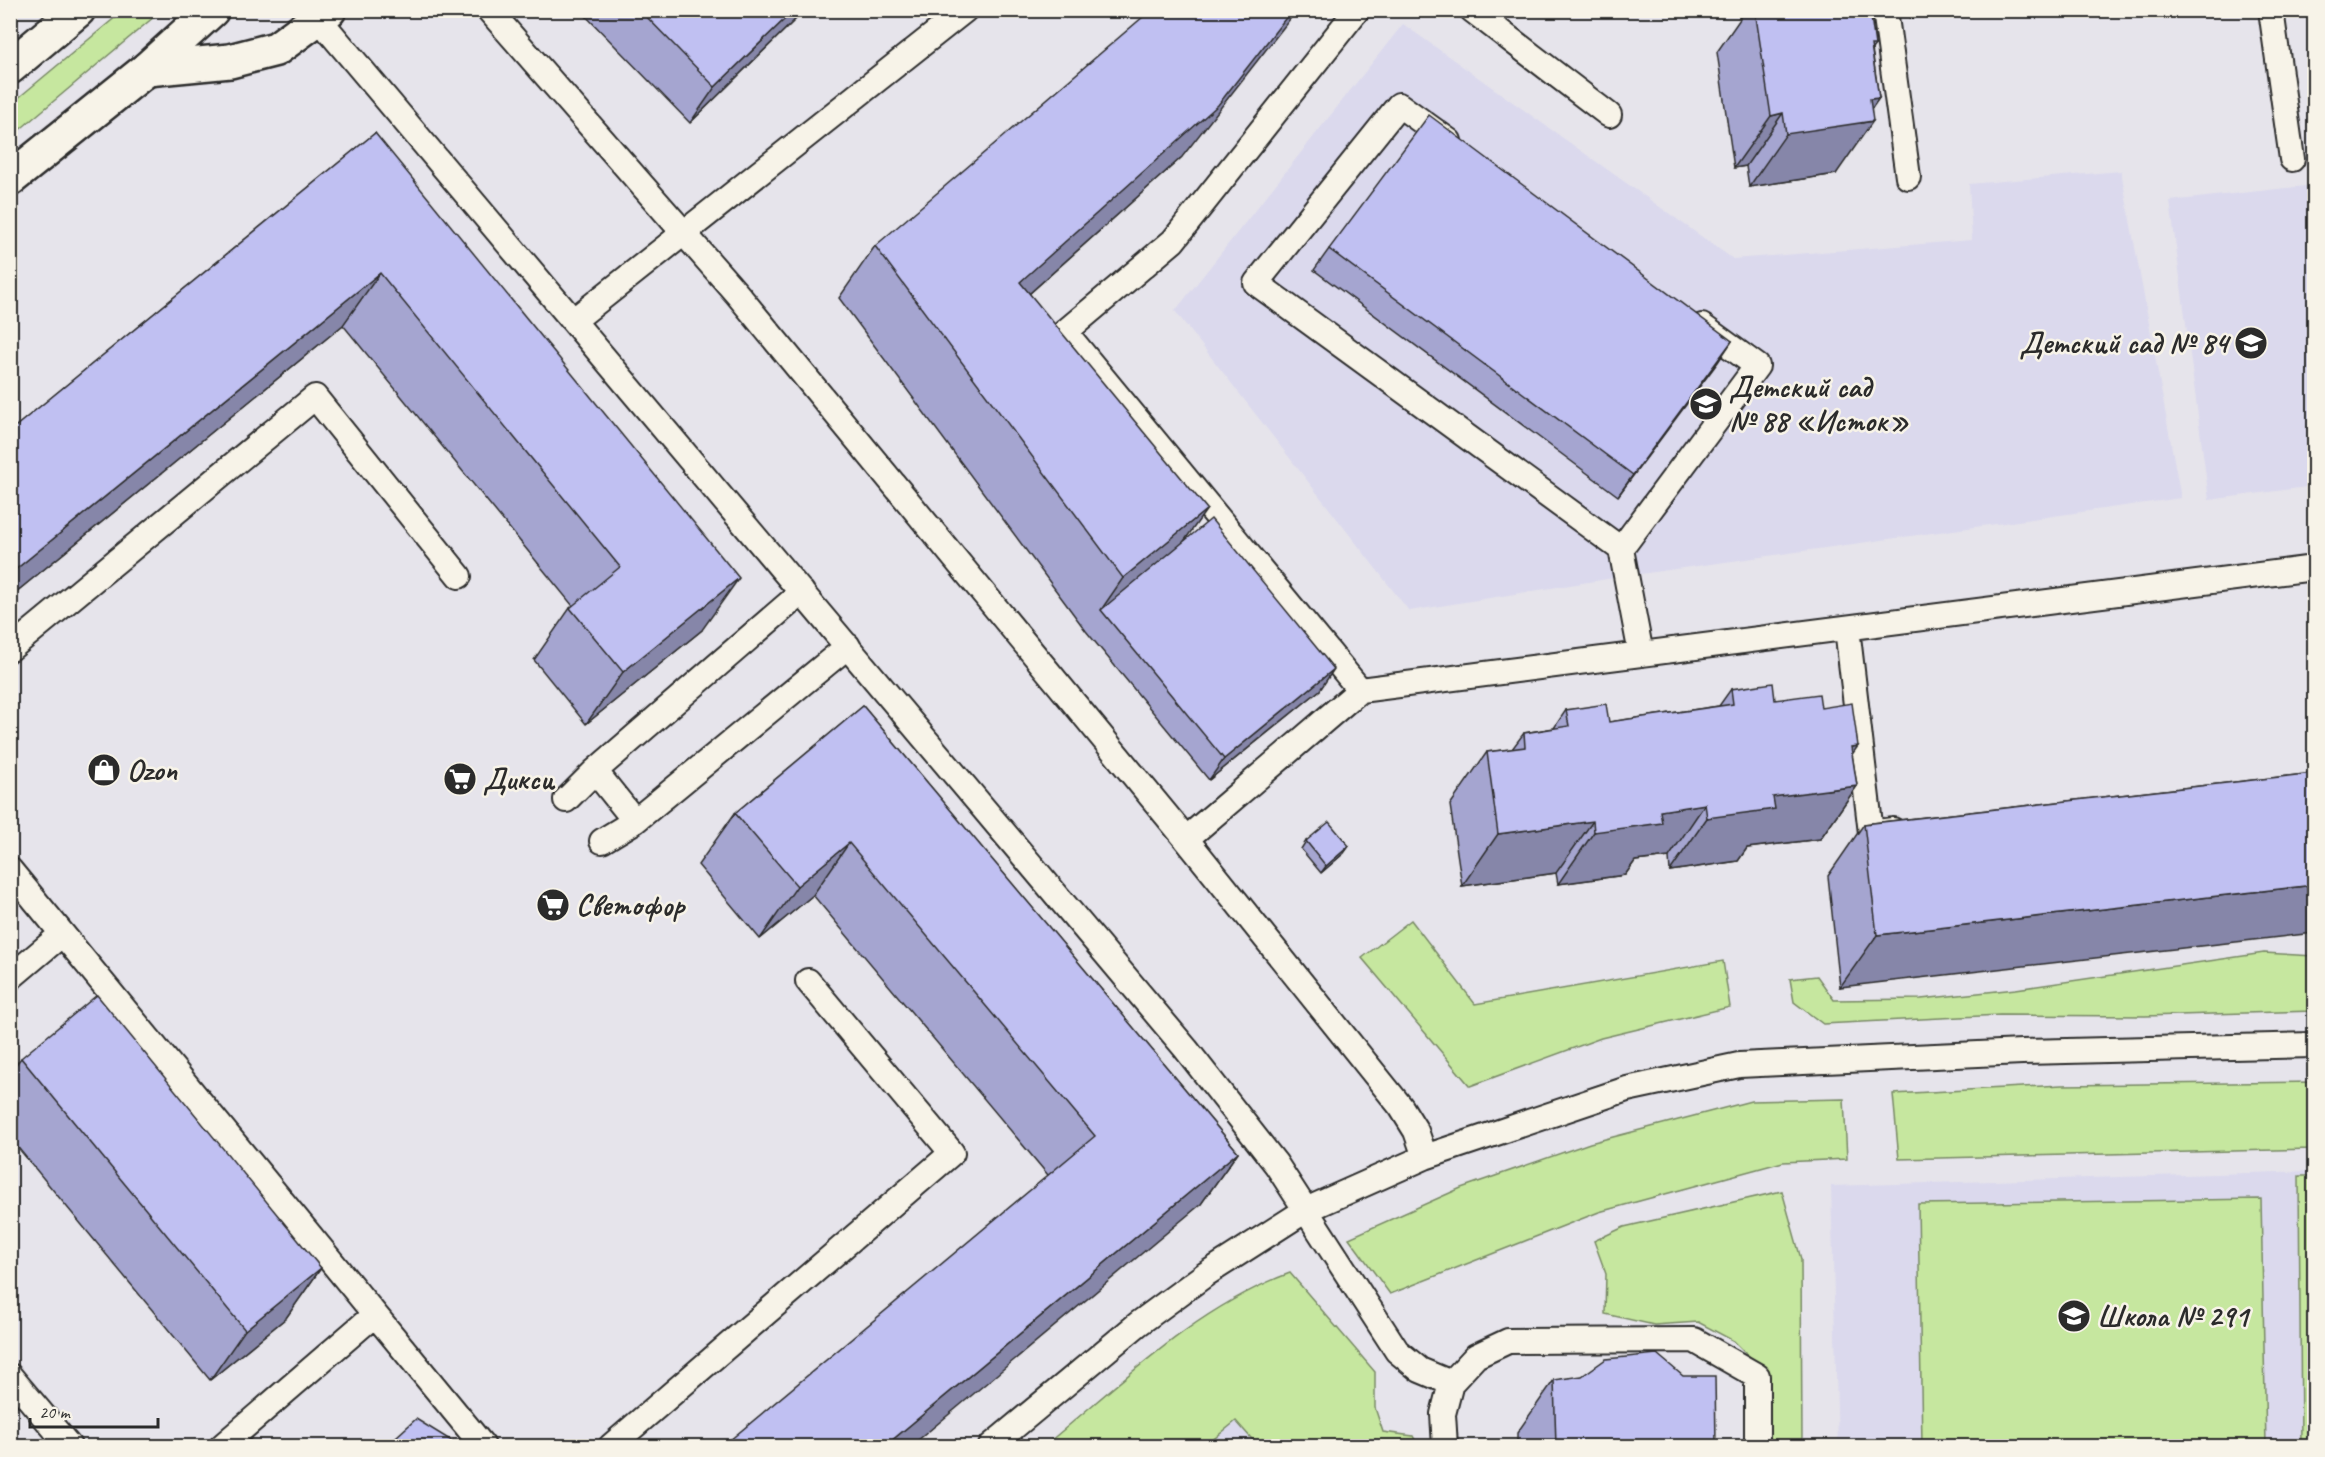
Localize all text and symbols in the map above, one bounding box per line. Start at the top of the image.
place label: Детский сад № 84 [2019,324,2231,362]
school or university icon: Детский сад № 84 [2233,325,2269,361]
place label: Детский сад № 88 «Исток» [1729,368,1909,440]
school or university icon: Детский сад № 88 «Исток» [1688,386,1724,422]
place label: Ozon [127,751,178,789]
shop icon: Ozon [86,752,122,788]
place label: Дикси [483,760,556,798]
supermarket icon: Дикси [442,761,478,797]
place label: Светофор [576,886,687,924]
supermarket icon: Светофор [535,887,571,923]
place label: Школа № 291 [2097,1297,2251,1335]
school or university icon: Школа № 291 [2056,1298,2092,1334]
scale bar [30,1391,158,1429]
text: 20 m [39,1401,72,1423]

